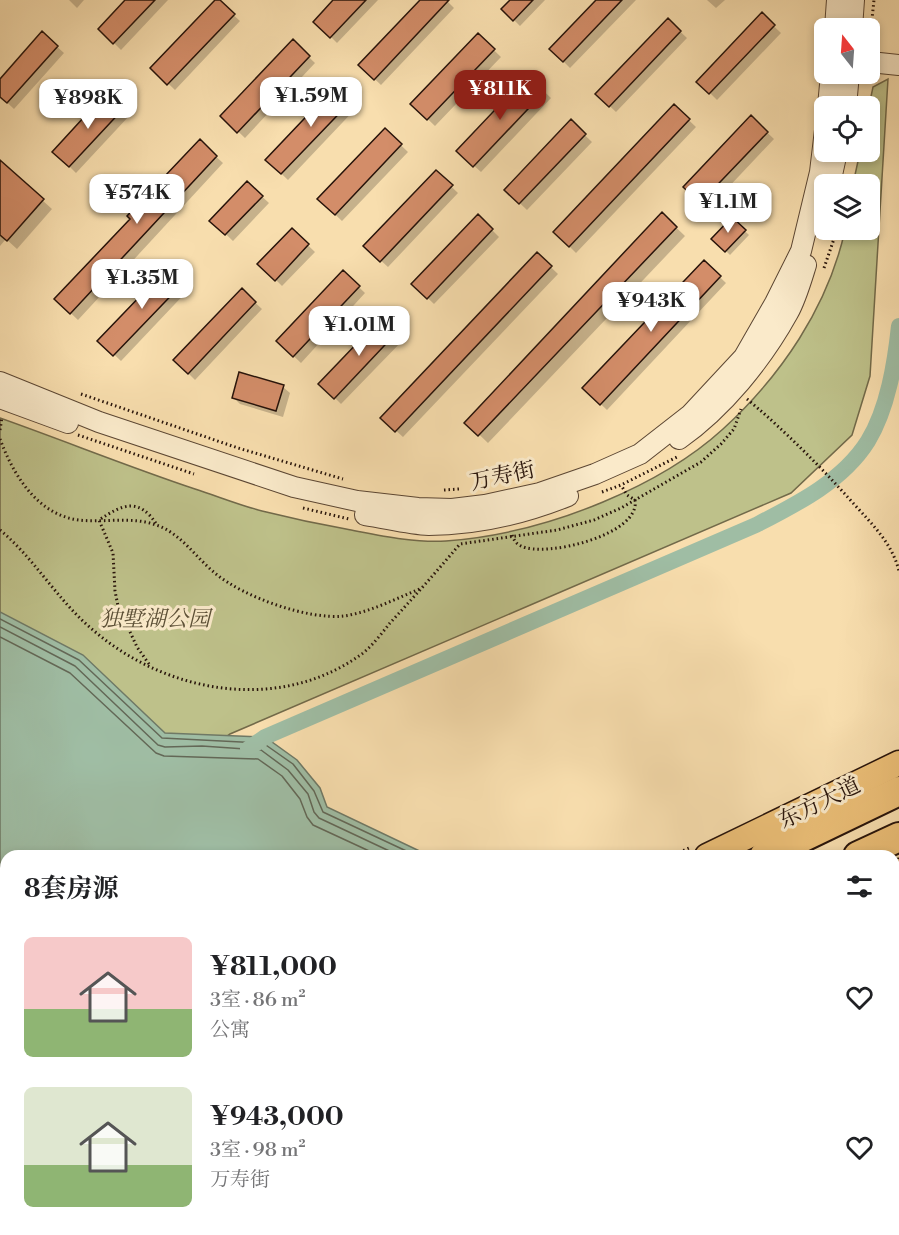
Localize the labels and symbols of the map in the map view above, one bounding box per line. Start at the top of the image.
north arrow [814,18,880,84]
pin: ¥811K [458,70,542,121]
pin: ¥1.59M [262,77,360,128]
pin: ¥898K [46,79,130,130]
pin: ¥574K [95,174,179,225]
pin: ¥1.1M [686,183,770,234]
pin: ¥1.35M [93,259,191,310]
pin: ¥943K [609,282,693,333]
pin: ¥1.01M [310,306,408,357]
street label: 万寿街 [467,456,537,497]
park label: 独墅湖公园 [100,606,213,633]
street label: 东方大道 [774,772,865,835]

